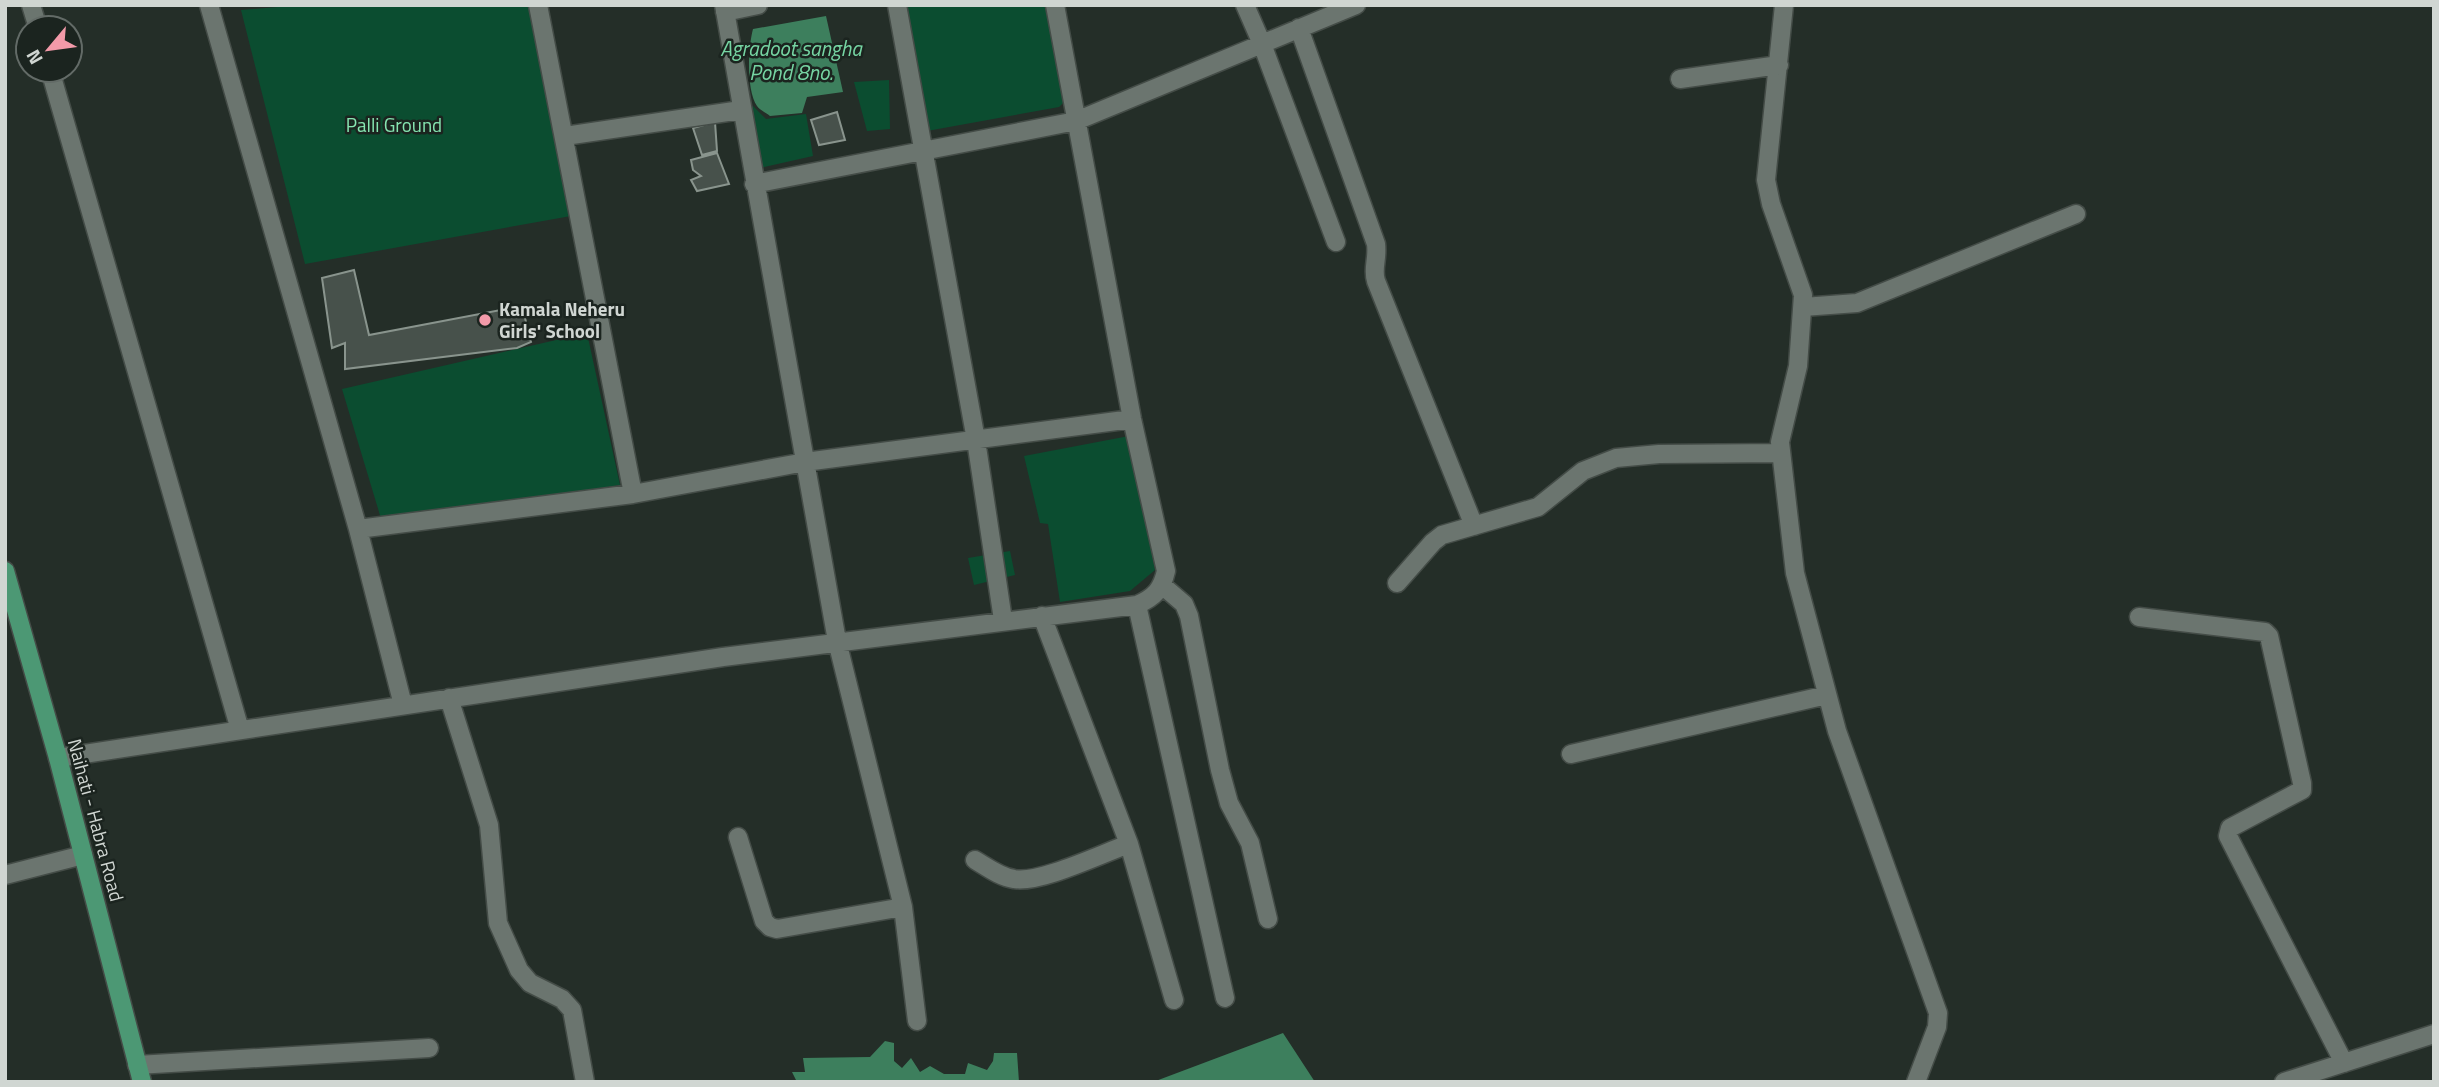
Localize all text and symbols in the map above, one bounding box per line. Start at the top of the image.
north arrow [14,14,84,84]
water label: Agradoot sangha Pond 8no. [720,32,863,88]
text: N [18,45,50,70]
park label: Palli Ground [346,110,442,139]
place label: Kamala Neheru Girls' School [499,294,625,345]
marker: Kamala Neheru Girls' School [477,312,493,328]
street label: Naihati - Habra Road [61,735,132,905]

